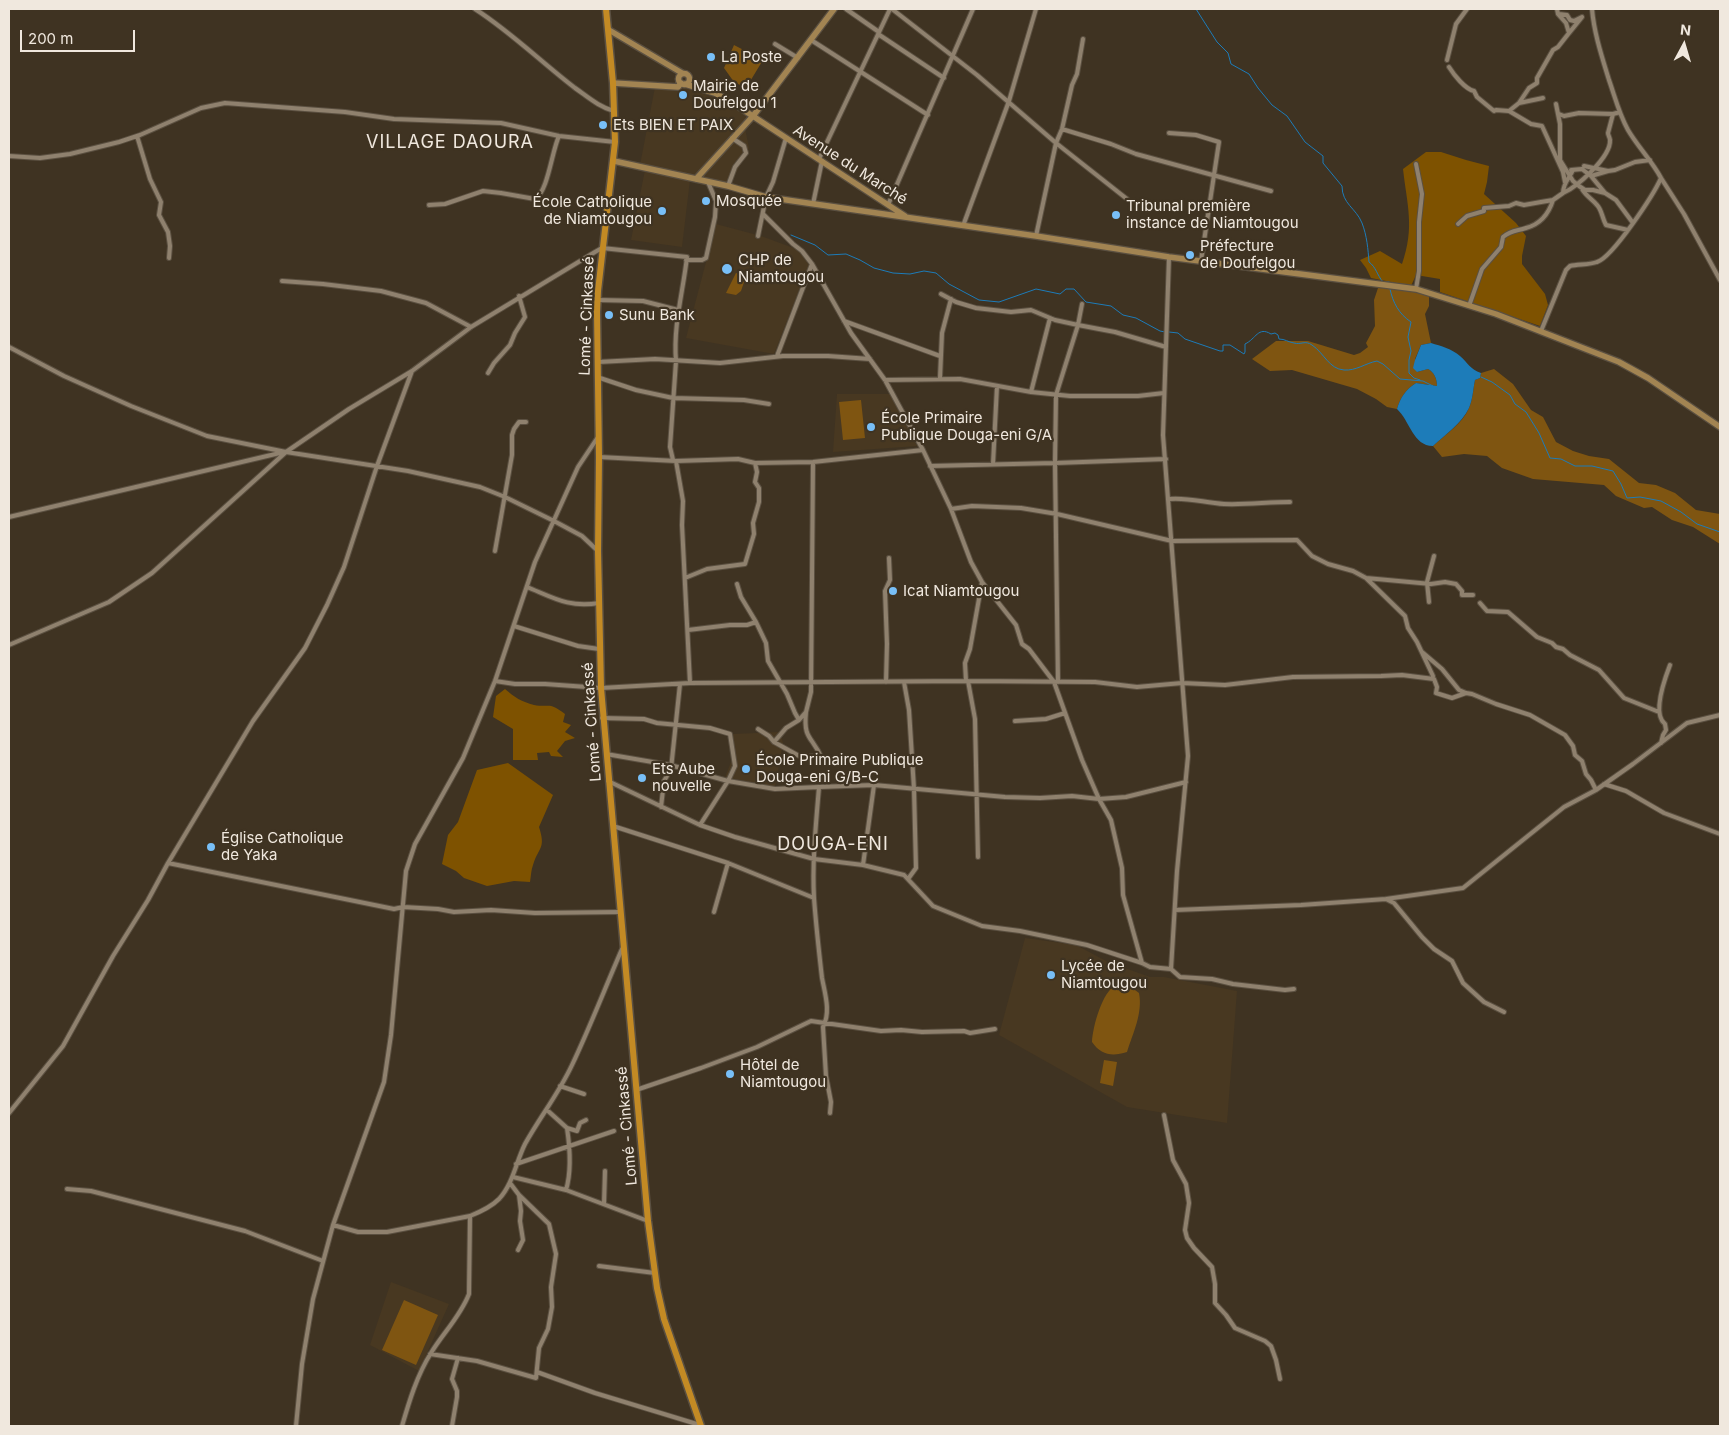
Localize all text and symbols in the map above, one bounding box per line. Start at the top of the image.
scale bar [22,20,138,52]
north arrow [1659,20,1709,70]
text: N [1679,21,1692,39]
text: 200 m [28,29,73,48]
place label: La Poste [721,48,782,66]
marker: La Poste [705,51,717,63]
place label: Mairie de Doufelgou 1 [693,77,777,112]
marker: Mairie de Doufelgou 1 [677,89,689,101]
place label: Ets BIEN ET PAIX [613,116,733,134]
marker: Ets BIEN ET PAIX [597,119,609,131]
street label: Avenue du Marché [789,121,911,209]
district label: VILLAGE DAOURA [364,132,536,154]
place label: Mosquée [716,192,782,210]
place label: École Catholique de Niamtougou [533,193,652,228]
marker: Mosquée [700,195,712,207]
place label: Tribunal première instance de Niamtougou [1126,197,1299,232]
marker: École Catholique de Niamtougou [656,205,668,217]
marker: Tribunal première instance de Niamtougou [1110,209,1122,221]
place label: Préfecture de Doufelgou [1200,237,1295,272]
marker: Préfecture de Doufelgou [1184,249,1196,261]
place label: CHP de Niamtougou [738,251,824,286]
street label: Lomé - Cinkassé [576,256,598,376]
marker: CHP de Niamtougou [720,262,734,276]
place label: Sunu Bank [619,306,695,324]
marker: Sunu Bank [603,309,615,321]
place label: École Primaire Publique Douga-eni G/A [881,409,1052,444]
marker: École Primaire Publique Douga-eni G/A [865,421,877,433]
place label: Icat Niamtougou [903,582,1019,600]
marker: Icat Niamtougou [887,585,899,597]
street label: Lomé - Cinkassé [579,662,605,782]
place label: École Primaire Publique Douga-eni G/B-C [756,751,924,786]
place label: Ets Aube nouvelle [652,760,715,795]
marker: École Primaire Publique Douga-eni G/B-C [740,763,752,775]
marker: Ets Aube nouvelle [636,772,648,784]
place label: Église Catholique de Yaka [221,829,344,864]
district label: DOUGA-ENI [776,834,890,856]
marker: Église Catholique de Yaka [205,841,217,853]
place label: Lycée de Niamtougou [1061,957,1147,992]
marker: Lycée de Niamtougou [1045,969,1057,981]
place label: Hôtel de Niamtougou [740,1056,826,1091]
street label: Lomé - Cinkassé [613,1066,641,1186]
marker: Hôtel de Niamtougou [724,1068,736,1080]

